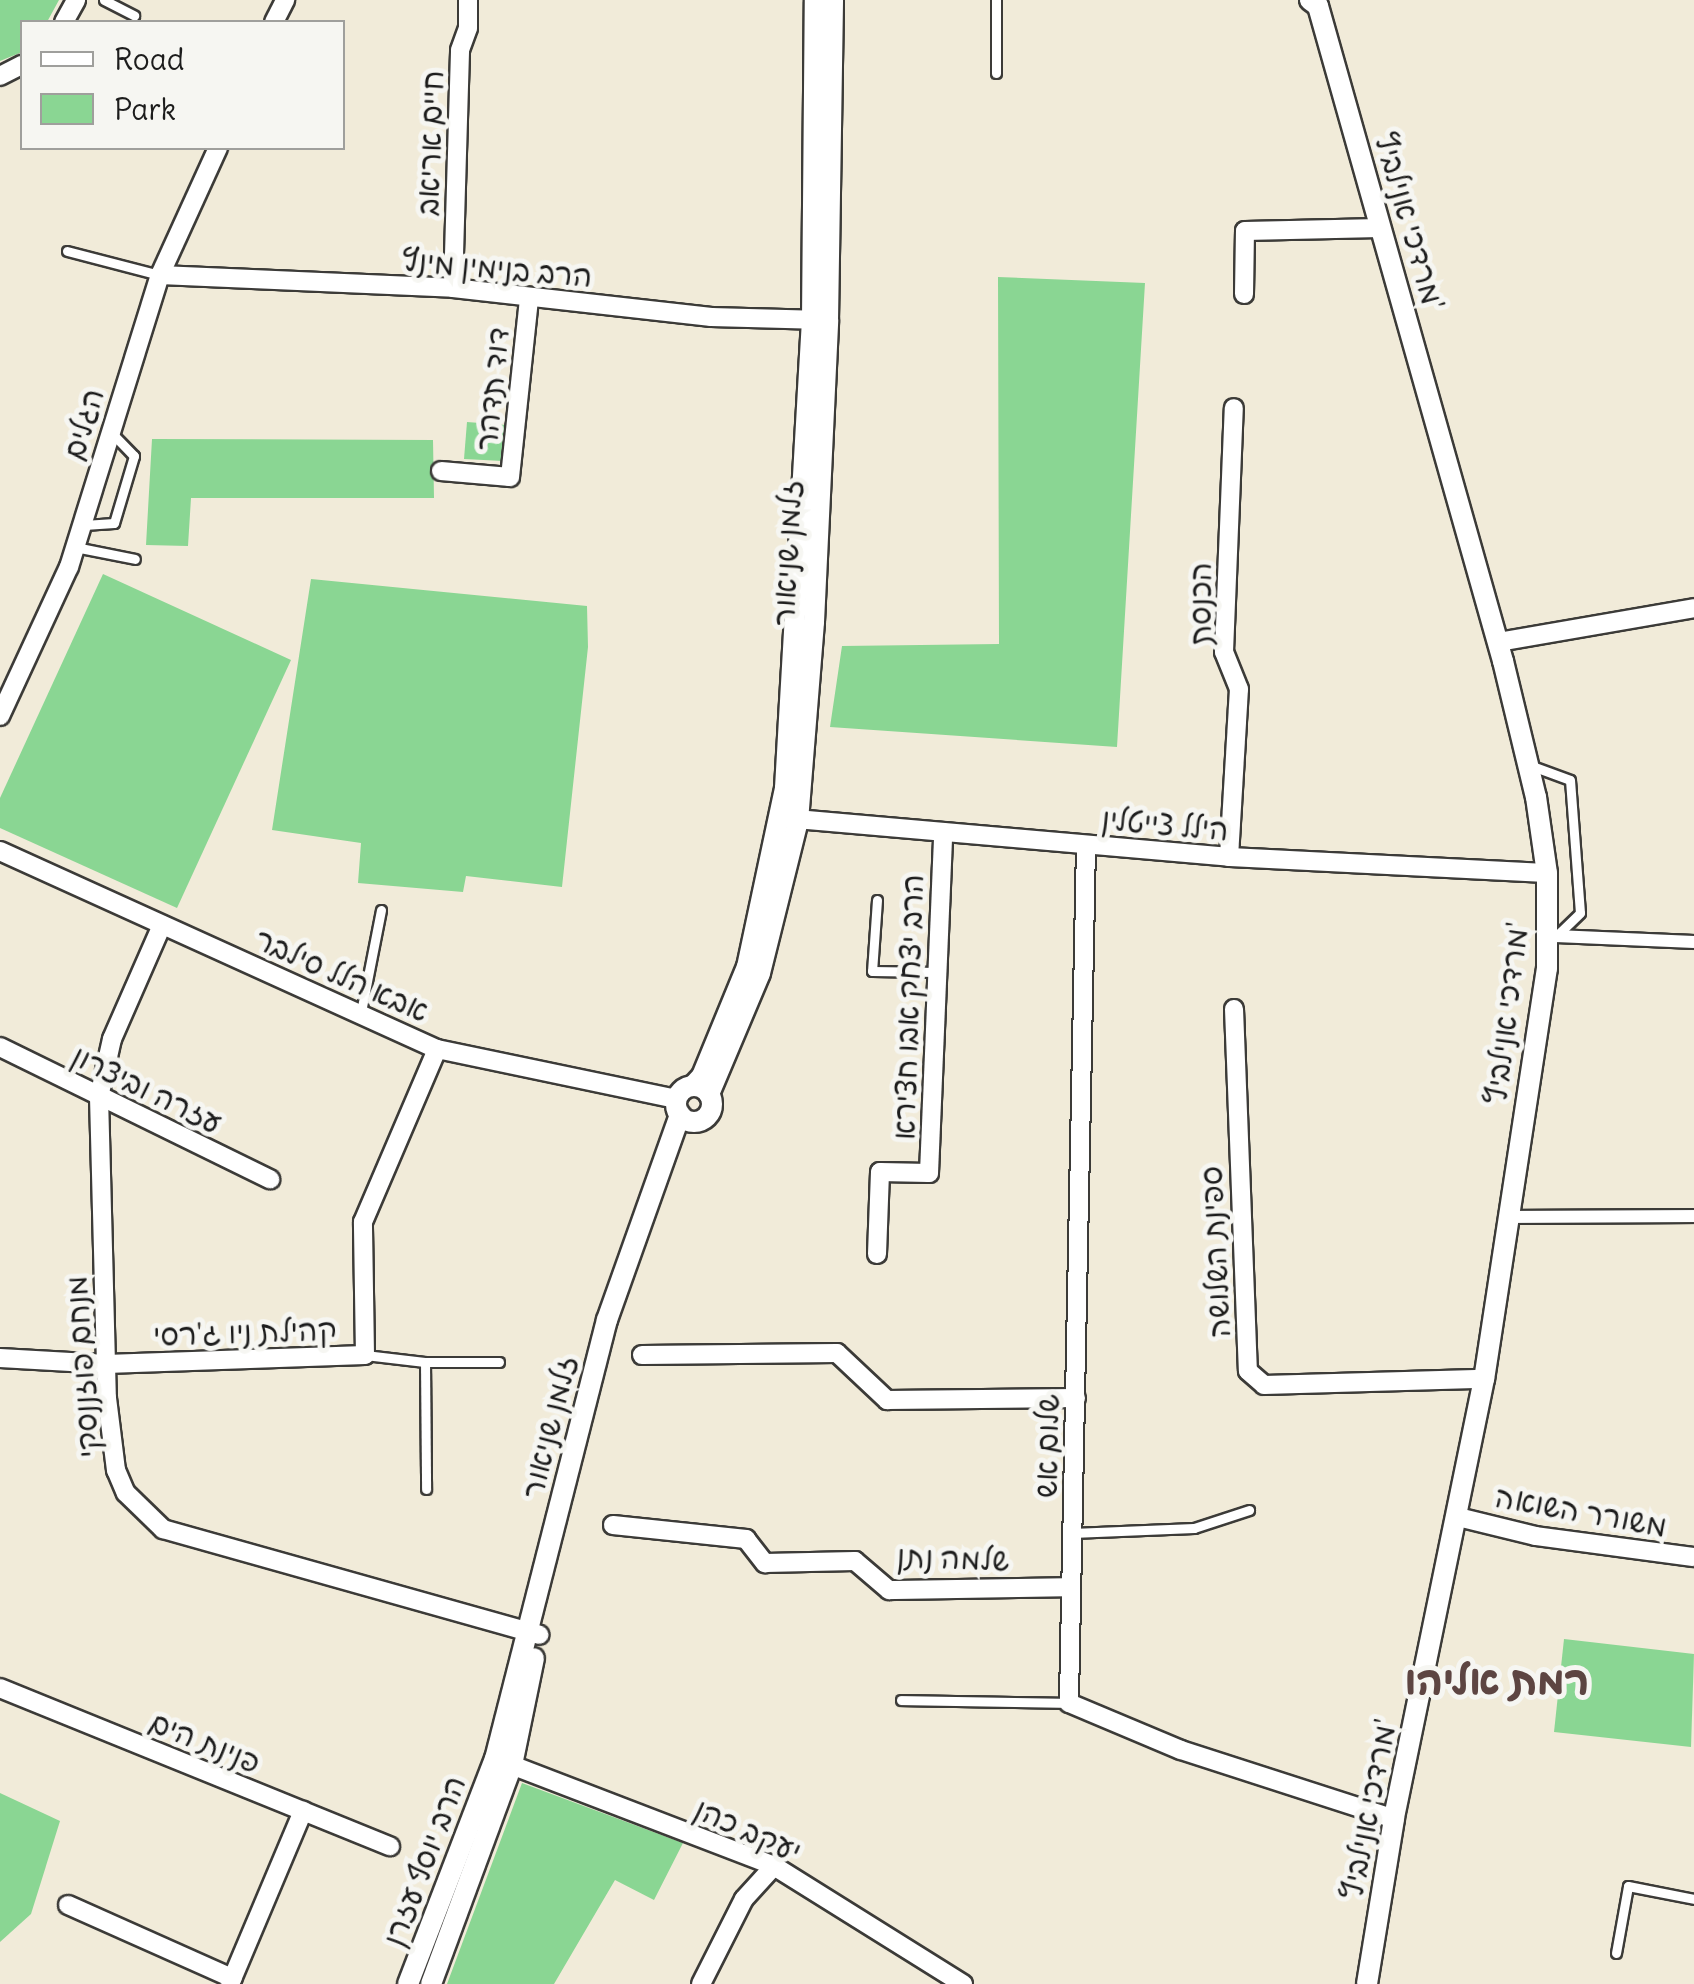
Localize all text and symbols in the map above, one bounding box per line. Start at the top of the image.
legend [20,20,345,150]
text: Road [114,40,184,78]
street label: חיים אריאב [409,70,451,216]
text: Park [114,90,176,128]
street label: מרדכי אנילביץ' [1368,128,1452,314]
street label: הרב בנימין מינץ [400,242,594,294]
street label: דוד תדהר [468,325,516,453]
street label: הגלים [55,384,111,464]
street label: זלמן שניאור [765,479,809,627]
street label: הכנסת [1182,562,1218,646]
street label: הילל צייטלין [1100,801,1230,847]
street label: הרב יצחק אבו חצירא [885,874,931,1140]
street label: מרדכי אנילביץ' [1477,920,1535,1106]
street label: אבא הלל סילבר [250,921,434,1029]
street label: עזרה וביצרון [66,1037,228,1141]
street label: ספינת השלושה [1193,1165,1237,1339]
street label: מנחם פוזננסקי [58,1275,106,1459]
street label: קהילת ניו ג'רסי [152,1311,338,1353]
street label: זלמן שניאור [514,1352,584,1502]
street label: שלום אש [1028,1394,1066,1498]
street label: משורר השואה [1492,1478,1670,1544]
street label: שלמה נתן [896,1538,1010,1578]
district label: רמת אליהו [1405,1656,1589,1704]
street label: פנינת הים [144,1703,266,1781]
street label: מרדכי אנילביץ' [1333,1716,1403,1902]
street label: הרב יוסף עזרן [375,1771,473,1951]
street label: יעקב כהן [689,1790,807,1870]

